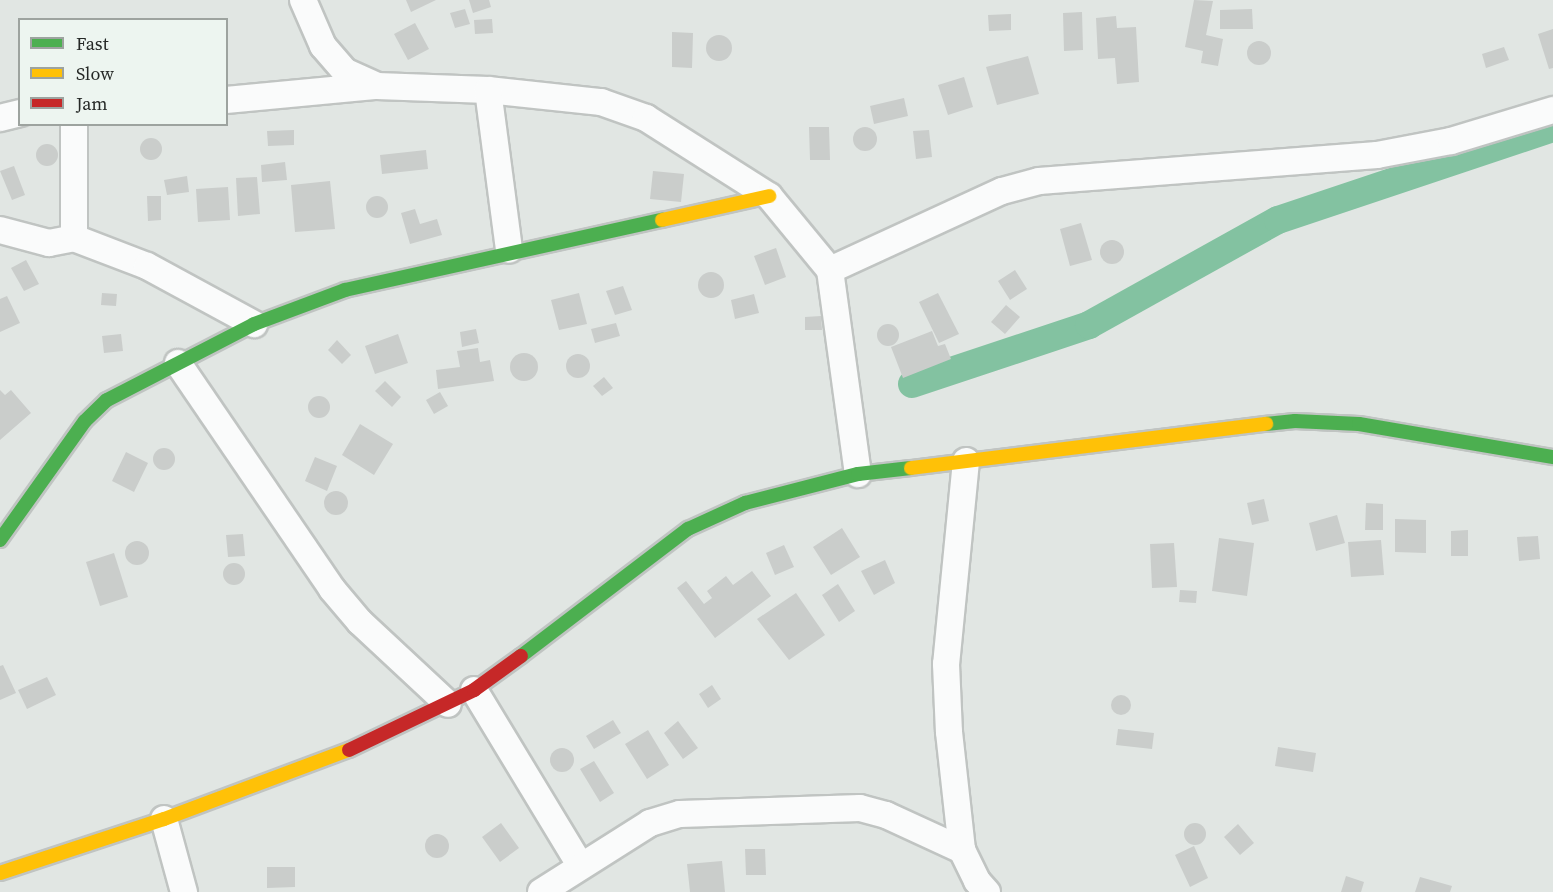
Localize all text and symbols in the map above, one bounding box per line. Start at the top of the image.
legend [18,18,228,126]
text: Fast [76,31,109,56]
text: Slow [76,61,114,86]
text: Jam [76,91,108,116]

